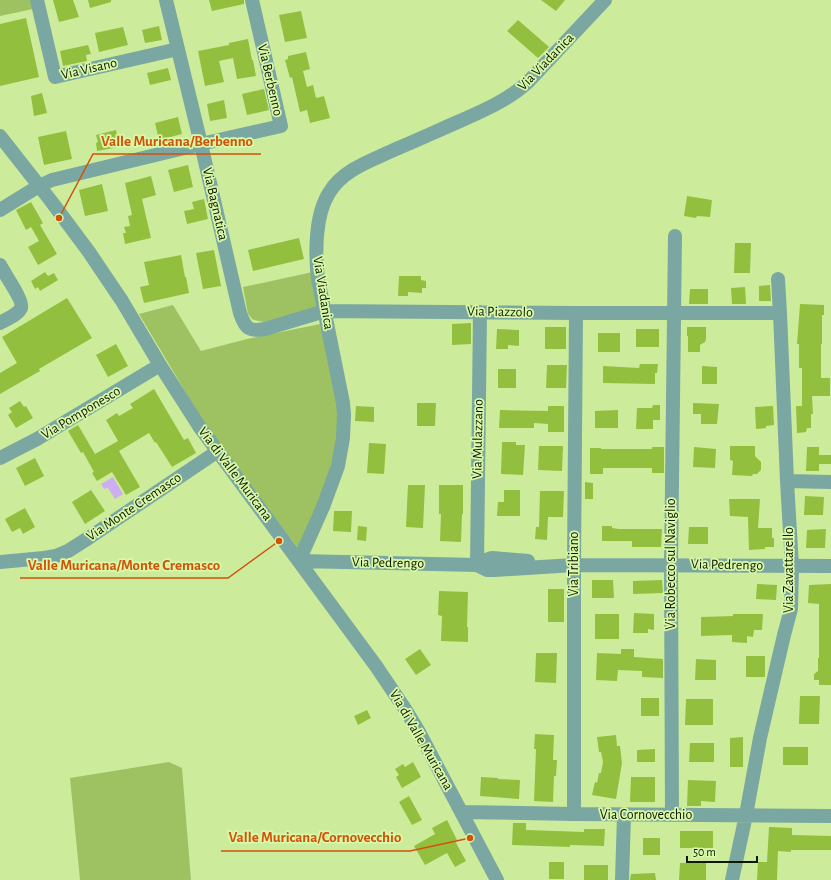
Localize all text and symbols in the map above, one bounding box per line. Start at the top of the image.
street label: Via Viadanica [515,30,577,93]
street label: Via Berbenno [255,43,285,117]
street label: Via Visano [60,56,118,82]
callout: Valle Muricana/Berbenno [93,127,261,154]
text: Valle Muricana/Berbenno [101,134,253,149]
street label: Via Bagnatica [200,166,230,242]
street label: Via Viadanica [310,255,336,331]
street label: Via Piazzolo [467,304,533,320]
street label: Via Pomponesco [39,384,123,442]
street label: Via Mulazzano [470,399,486,479]
street label: Via di Valle Muricana [195,425,275,524]
street label: Via Monte Cremasco [84,470,184,544]
street label: Via Robecco sul Naviglio [664,498,678,630]
street label: Via Zavattarello [782,527,796,613]
street label: Via Tribiano [567,531,581,596]
callout: Valle Muricana/Monte Cremasco [20,551,228,578]
street label: Via Pedrengo [352,555,424,571]
street label: Via Pedrengo [691,557,763,573]
text: Valle Muricana/Monte Cremasco [28,558,220,573]
street label: Via di Valle Muricana [387,687,456,793]
street label: Via Cornovecchio [600,808,692,822]
callout: Valle Muricana/Cornovecchio [221,824,410,851]
text: Valle Muricana/Cornovecchio [229,830,401,845]
scale bar [687,838,757,864]
text: 50 m [693,846,716,858]

